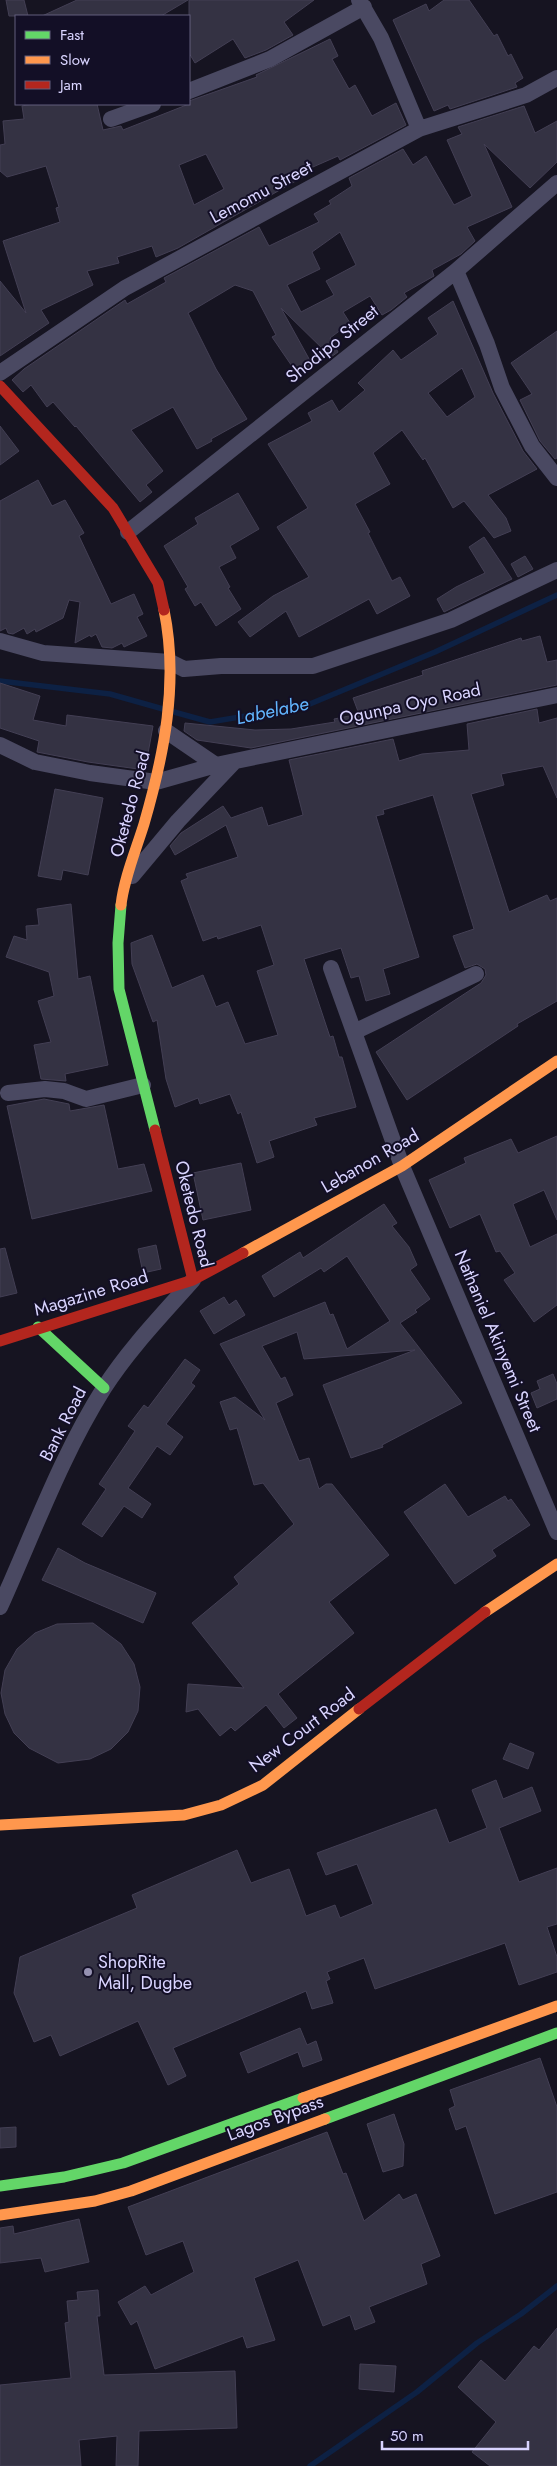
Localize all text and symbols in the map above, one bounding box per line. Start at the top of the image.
legend [15,15,190,105]
text: Fast [60,24,84,46]
text: Slow [60,49,91,71]
text: Jam [58,74,83,96]
street label: Lemomu Street [205,154,318,230]
street label: Shodipo Street [280,298,384,390]
street label: Ogunpa Oyo Road [337,676,483,732]
water label: Labelabe [233,690,311,731]
street label: Oketedo Road [103,748,157,860]
street label: Lebanon Road [316,1122,424,1200]
street label: Oketedo Road [168,1158,220,1270]
street label: Nathaniel Akinyemi Street [448,1246,548,1437]
street label: Magazine Road [31,1263,151,1323]
street label: Bank Road [33,1382,93,1466]
street label: New Court Road [243,1681,361,1779]
place label: ShopRite Mall, Dugbe [98,1949,192,1996]
marker: ShopRite Mall, Dugbe [82,1966,94,1978]
street label: Lagos Bypass [223,2089,327,2147]
scale bar [382,2418,528,2450]
text: 50 m [390,2425,424,2447]

